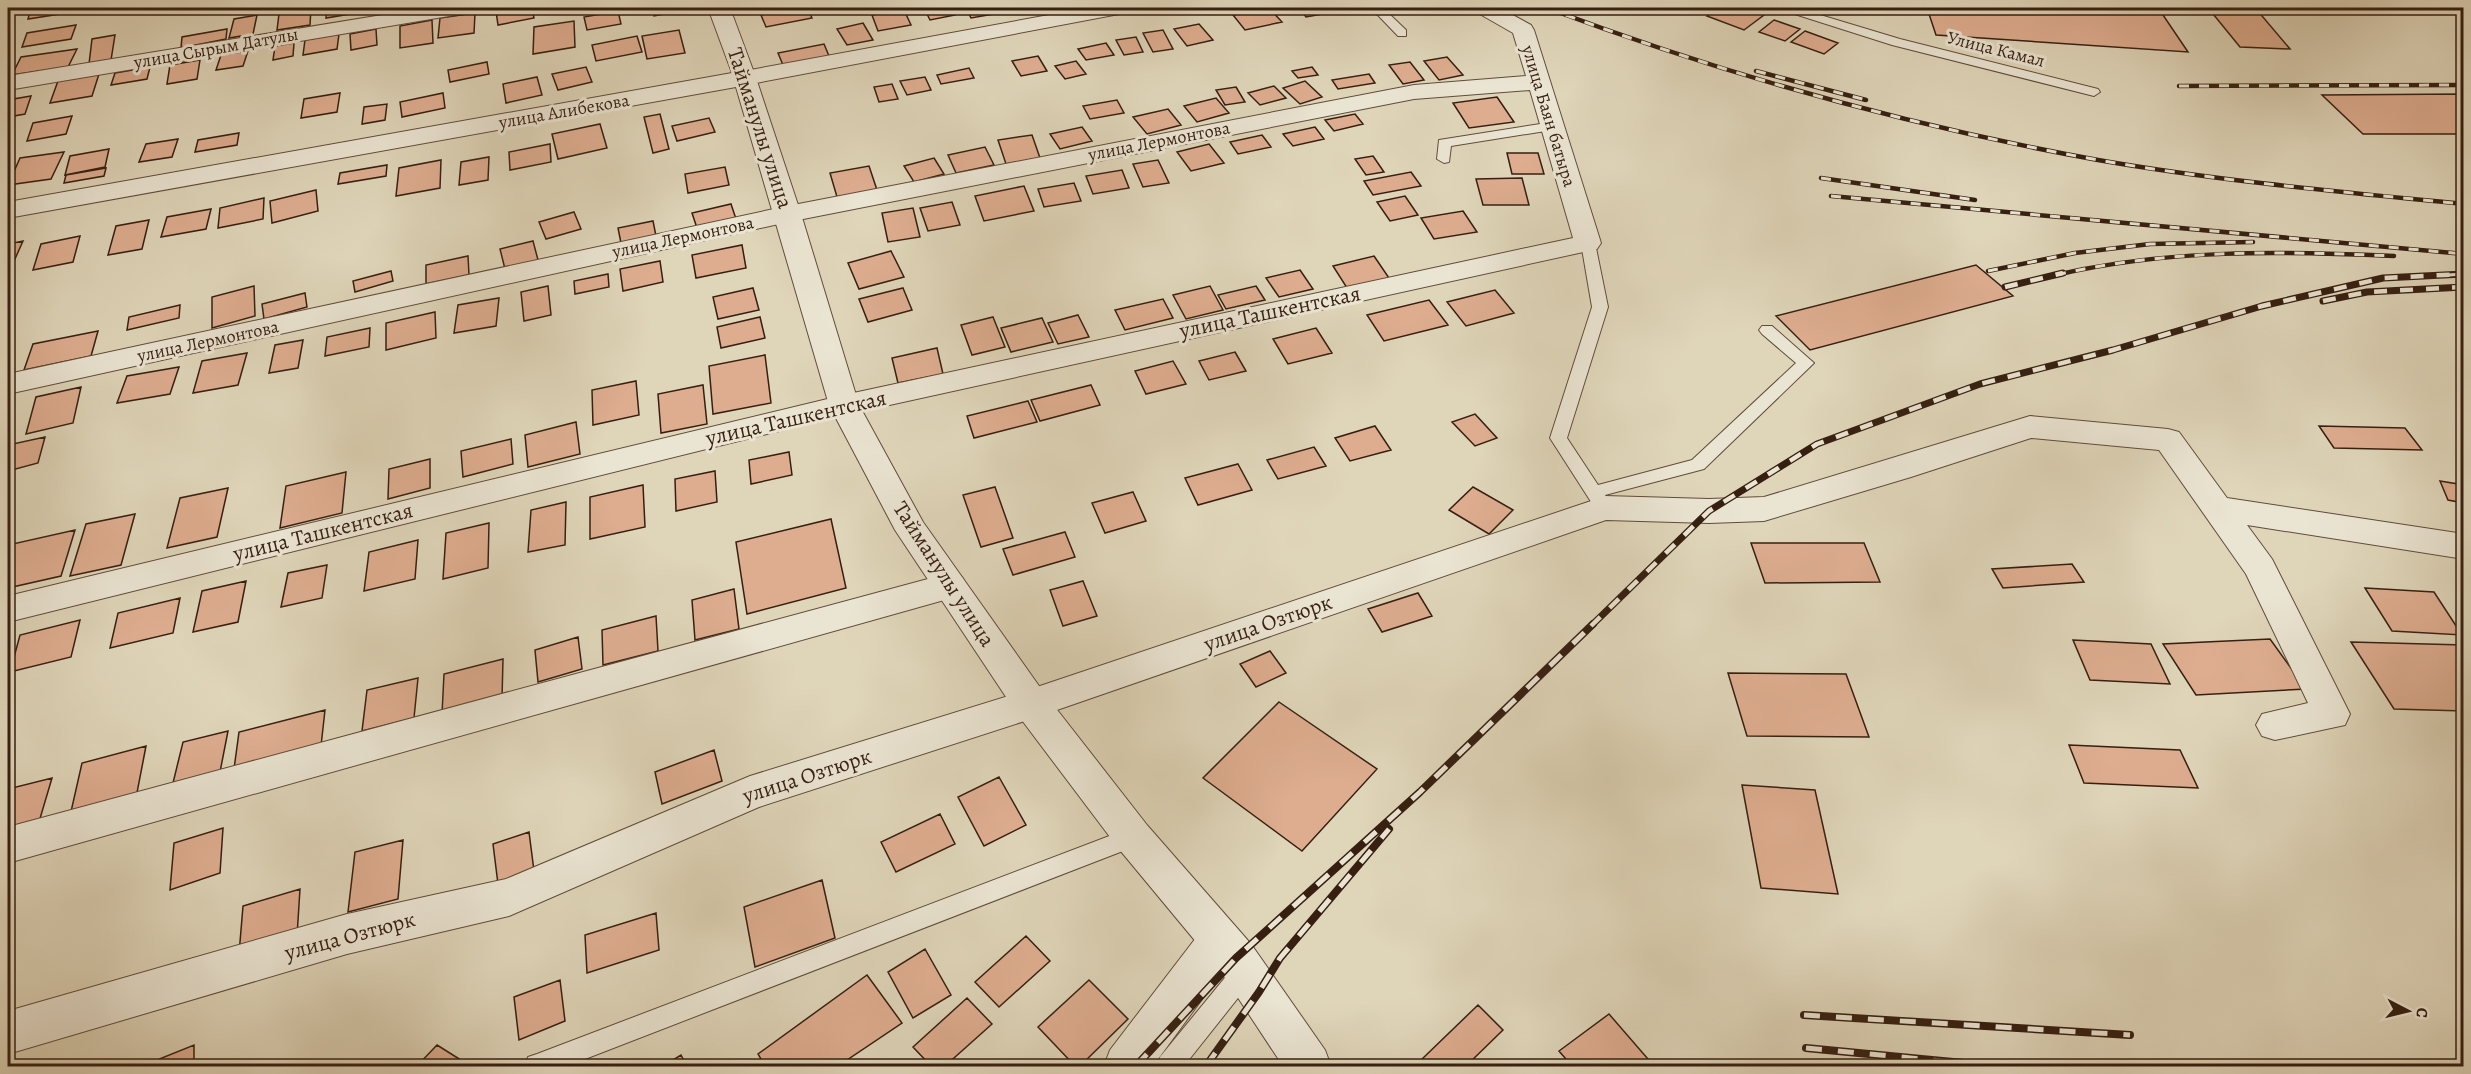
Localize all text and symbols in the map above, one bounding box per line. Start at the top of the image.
street label: улица Сырым Датулы [131,22,300,74]
street label: Улица Камал [1945,25,2047,73]
street label: улица Баян батыра [1516,41,1582,190]
street label: Тайманулы улица [720,44,800,213]
street label: улица Алибекова [496,88,632,134]
street label: улица Лермонтова [1085,115,1233,167]
street label: улица Лермонтова [609,210,757,264]
street label: улица Ташкентская [1176,278,1363,346]
street label: улица Лермонтова [134,314,282,368]
street label: улица Ташкентская [702,383,889,454]
street label: улица Ташкентская [229,495,416,569]
street label: Тайманулы улица [886,495,1003,653]
street label: улица Озтюрк [1199,587,1336,659]
street label: улица Озтюрк [738,741,875,811]
street label: улица Озтюрк [280,904,419,968]
north arrow [2378,981,2438,1041]
text: С [2410,1006,2433,1019]

